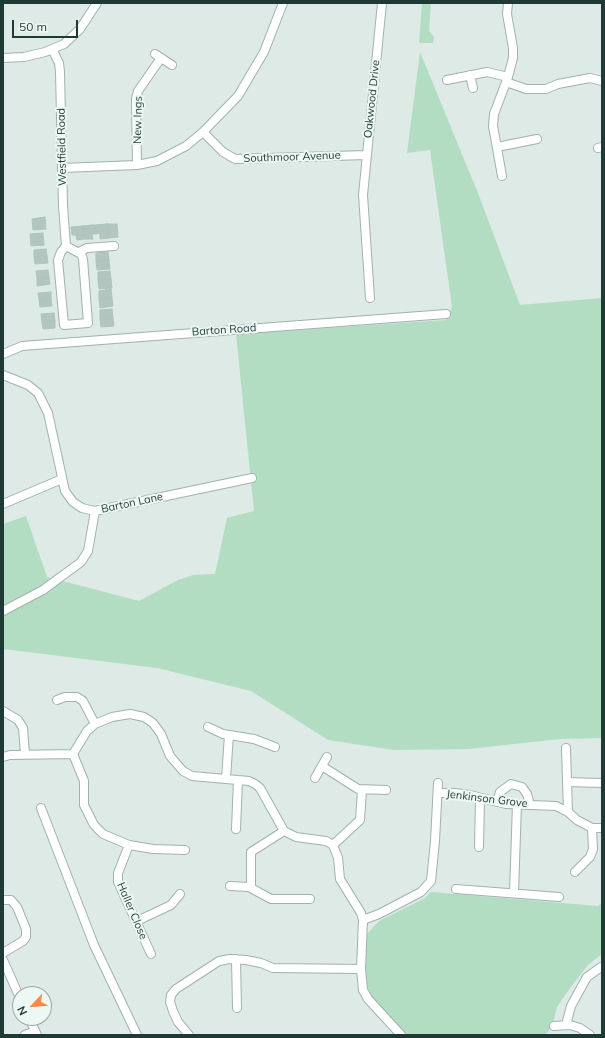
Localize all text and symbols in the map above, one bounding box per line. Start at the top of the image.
scale bar [14,12,80,38]
text: 50 m [19,19,47,34]
street label: Oakwood Drive [361,59,383,139]
street label: New Ings [131,96,145,144]
street label: Westfield Road [55,108,69,186]
street label: Southmoor Avenue [243,149,341,165]
street label: Barton Road [191,321,257,339]
street label: Barton Lane [100,490,164,516]
street label: Jenkinson Grove [446,787,528,811]
street label: Haller Close [114,880,150,942]
north arrow [12,986,52,1026]
text: N [14,1004,30,1018]

